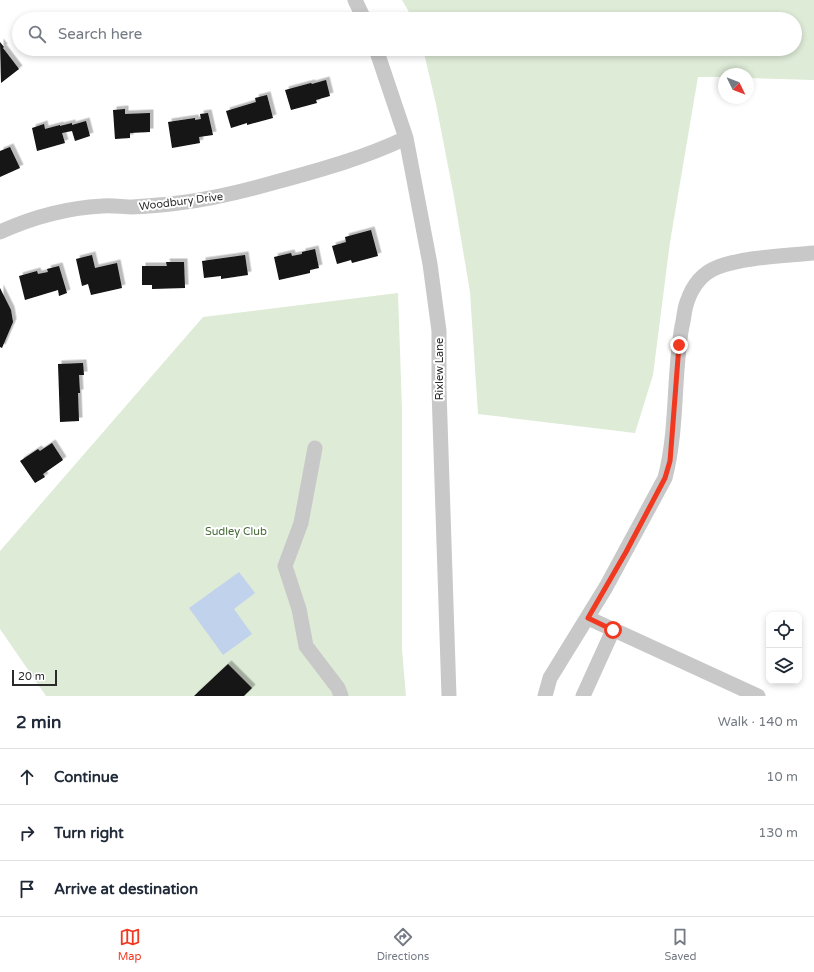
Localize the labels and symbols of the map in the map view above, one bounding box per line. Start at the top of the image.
north arrow [718,68,754,104]
street label: Woodbury Drive [138,190,224,213]
route end [670,336,688,354]
street label: Rixlew Lane [433,338,446,400]
park label: Sudley Club [205,525,267,538]
route start [604,621,622,639]
scale bar [12,668,57,687]

